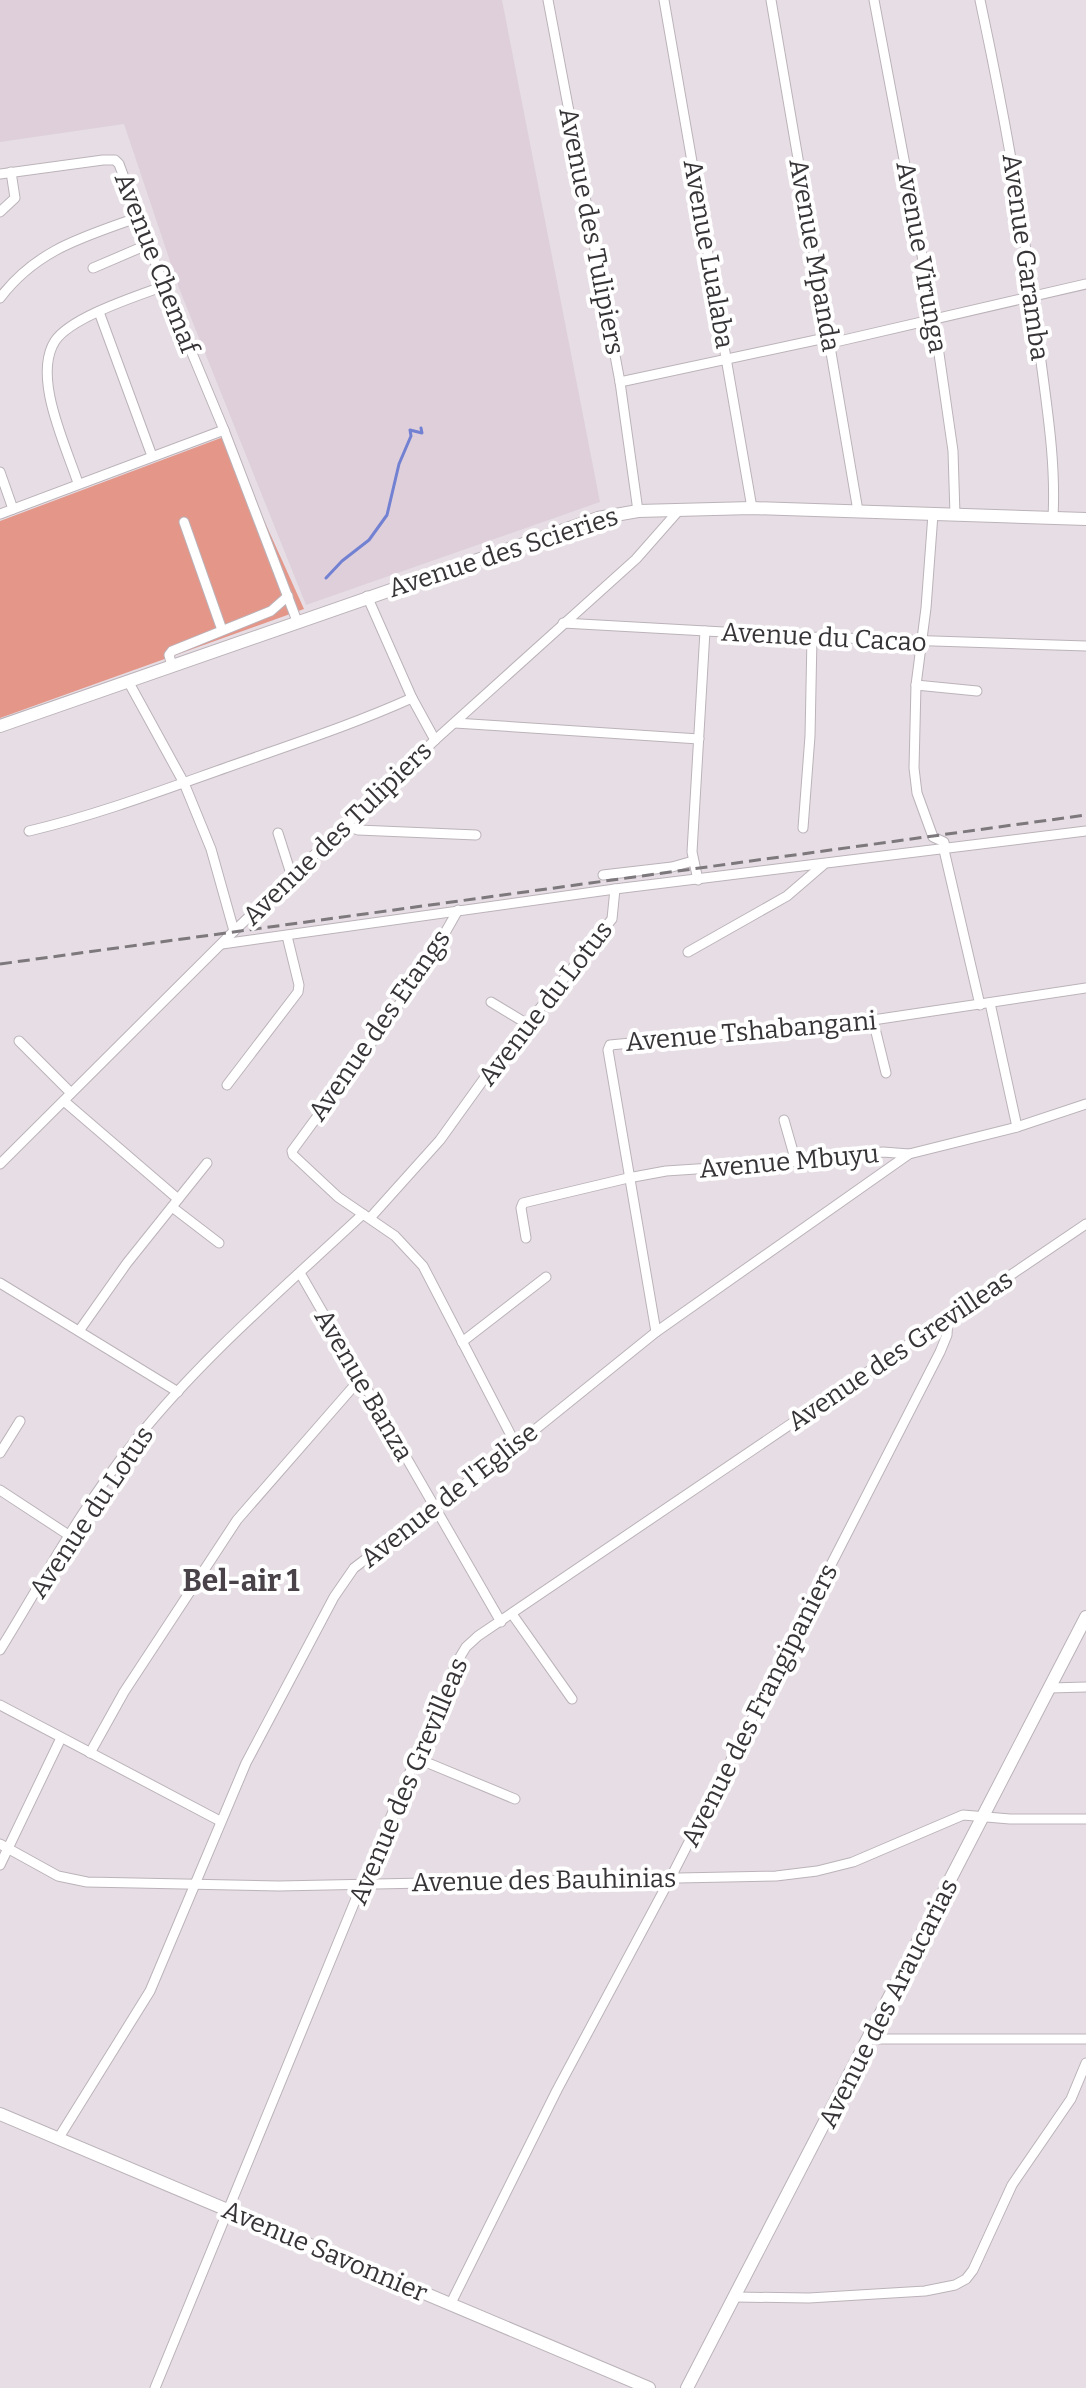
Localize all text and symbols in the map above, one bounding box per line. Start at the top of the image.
street label: Avenue des Tulipiers [552,105,631,357]
street label: Avenue Garamba [996,152,1055,363]
street label: Avenue Mpanda [782,156,847,354]
street label: Avenue Lualaba [677,157,740,351]
street label: Avenue Virunga [889,159,954,355]
street label: Avenue Chemaf [108,168,206,360]
street label: Avenue des Scieries [384,501,622,604]
street label: Avenue du Cacao [720,617,928,658]
street label: Avenue des Tulipiers [236,735,438,932]
street label: Avenue du Lotus [472,915,619,1092]
street label: Avenue des Etangs [302,924,457,1127]
street label: Avenue Tshabangani [624,1005,878,1058]
street label: Avenue Mbuyu [698,1138,880,1185]
street label: Avenue des Grevilleas [782,1264,1019,1437]
street label: Avenue Banza [308,1304,420,1467]
street label: Avenue de l'Eglise [355,1417,544,1574]
street label: Avenue du Lotus [23,1421,160,1604]
street label: Avenue des Frangipaniers [675,1559,844,1852]
district label: Bel-air 1 [182,1563,300,1599]
street label: Avenue des Grevilleas [342,1653,474,1909]
street label: Avenue des Bauhinias [411,1863,677,1898]
street label: Avenue des Araucarias [812,1874,965,2133]
street label: Avenue Savonnier [218,2194,432,2309]

